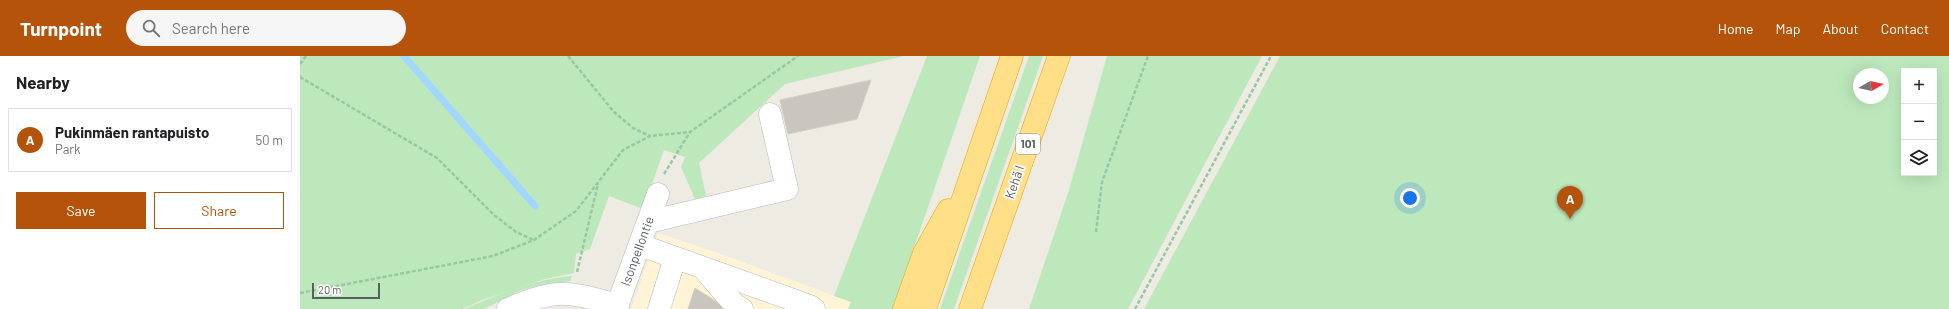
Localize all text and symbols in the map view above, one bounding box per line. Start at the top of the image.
search box [126,10,406,46]
text: Turnpoint [20,17,102,40]
icon: search [140,17,162,39]
text: Search here [172,19,250,37]
text: Home [1718,20,1754,37]
text: Map [1776,20,1800,37]
text: About [1822,20,1859,37]
text: Contact [1881,20,1929,37]
north arrow [1853,68,1889,104]
map controls [1901,68,1937,176]
button: + [1901,68,1937,104]
text: Nearby [16,72,70,92]
button: − [1901,104,1937,140]
text: Pukinmäen rantapuisto [55,123,209,141]
text: A [26,132,34,148]
text: 50 m [256,132,283,148]
road number: 101 [1016,134,1040,154]
button: layers [1901,140,1937,176]
text: Park [55,141,81,157]
street label: Kehä I [1001,163,1027,201]
pin: A [1557,186,1583,219]
your location [1400,188,1420,208]
button: Save [16,192,146,229]
button: Share [154,192,284,229]
street label: Isonpellontie [617,214,657,288]
scale bar [312,281,380,300]
text: 20 m [318,283,341,296]

